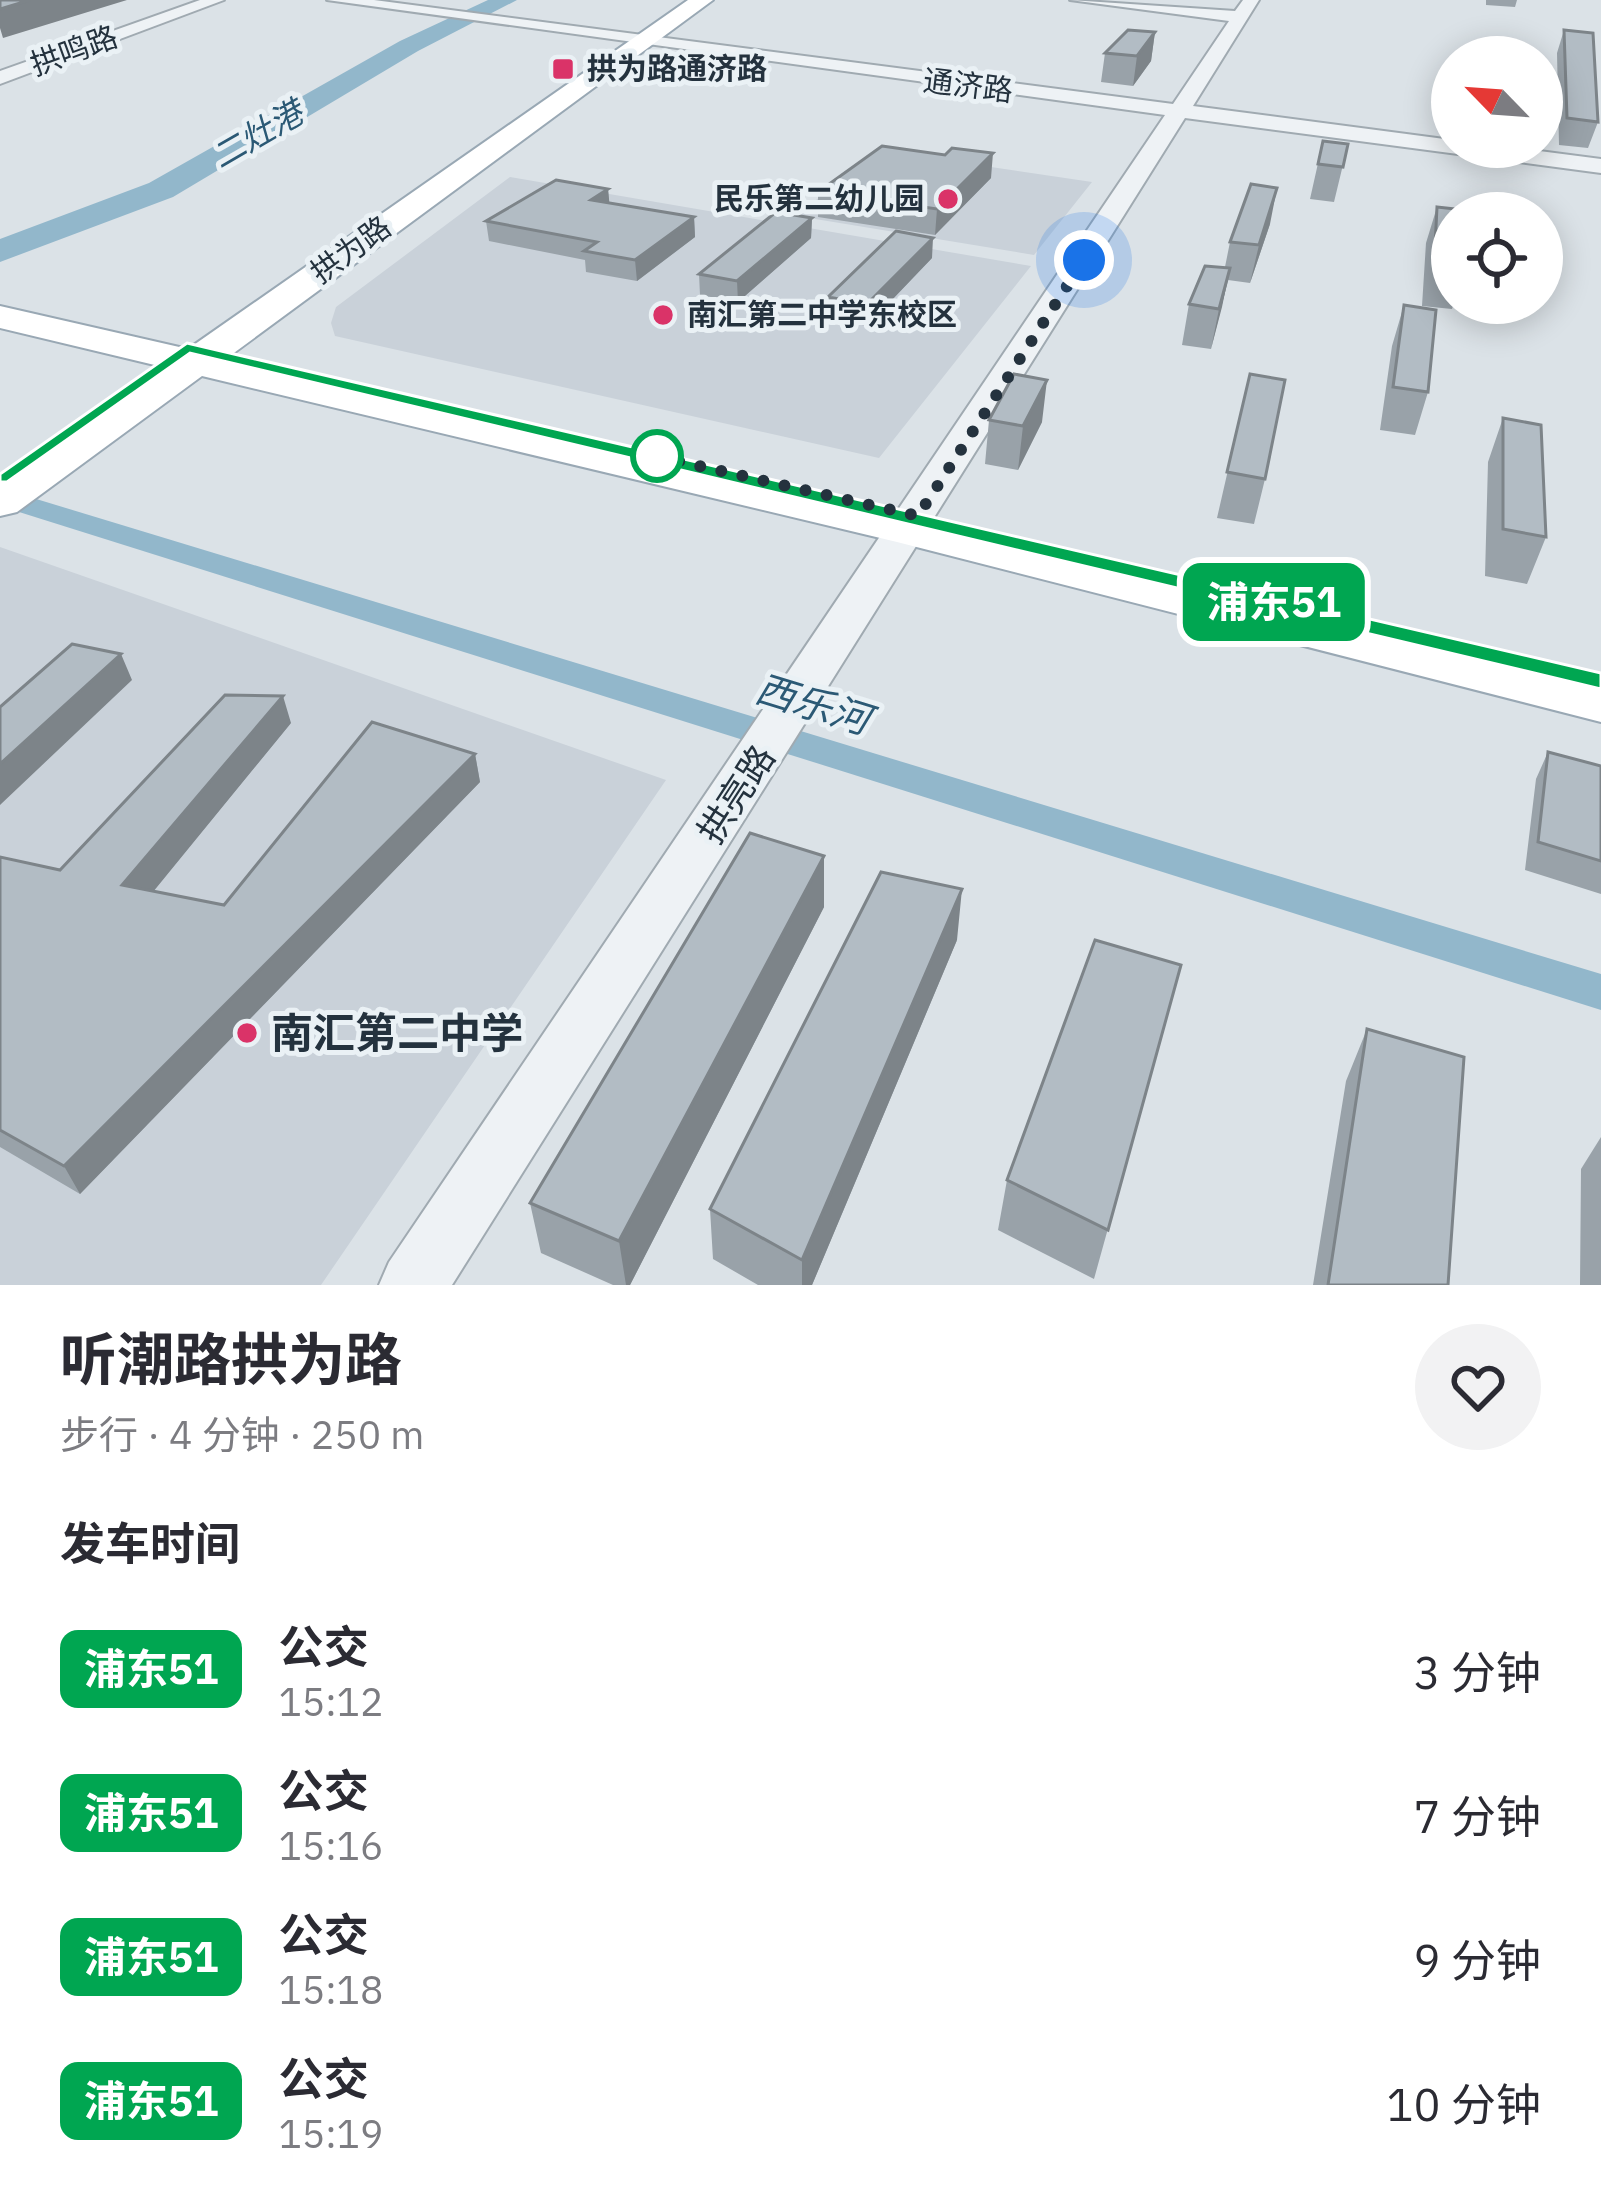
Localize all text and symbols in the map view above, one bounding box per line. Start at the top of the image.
street label: 拱鸣路 [25,16,122,83]
north arrow [1431,36,1563,168]
map controls [1431,36,1563,324]
place label: 拱为路通济路 [587,48,767,87]
marker: 拱为路通济路 [550,56,576,82]
street label: 通济路 [921,60,1015,109]
water label: 二灶港 [203,88,314,177]
place label: 民乐第二幼儿园 [714,178,924,217]
marker: 民乐第二幼儿园 [935,186,961,212]
button: locate [1431,192,1563,324]
street label: 拱为路 [302,207,398,291]
your location [1054,230,1114,290]
place label: 南汇第二中学东校区 [687,294,957,333]
marker: 南汇第二中学东校区 [650,302,676,328]
unlabelled marker [632,431,682,481]
line badge: 浦东51 [1190,563,1358,641]
text: 浦东51 [1207,574,1341,629]
water label: 西乐河 [750,662,883,747]
street label: 拱亮路 [686,736,785,852]
place label: 南汇第二中学 [271,1005,523,1060]
marker: 南汇第二中学 [234,1020,260,1046]
text: 听潮路拱为路 [60,1322,402,1396]
button: heart [1415,1324,1541,1450]
text: 步行 · 4 分钟 · 250 m [60,1409,424,1460]
text: 发车时间 [60,1514,240,1572]
text: 公交 [278,1617,368,1675]
text: 浦东51 [84,1641,218,1696]
text: 3 分钟 [1413,1643,1541,1701]
text: 15:12 [278,1676,383,1727]
text: 公交 [278,1761,368,1819]
text: 浦东51 [84,1785,218,1840]
text: 7 分钟 [1413,1787,1541,1845]
text: 15:16 [278,1820,383,1871]
text: 公交 [278,1905,368,1963]
text: 浦东51 [84,1929,218,1984]
text: 9 分钟 [1413,1931,1541,1989]
text: 15:18 [278,1964,383,2015]
text: 公交 [278,2049,368,2107]
text: 浦东51 [84,2073,218,2128]
text: 10 分钟 [1386,2075,1541,2133]
text: 15:19 [278,2108,383,2159]

